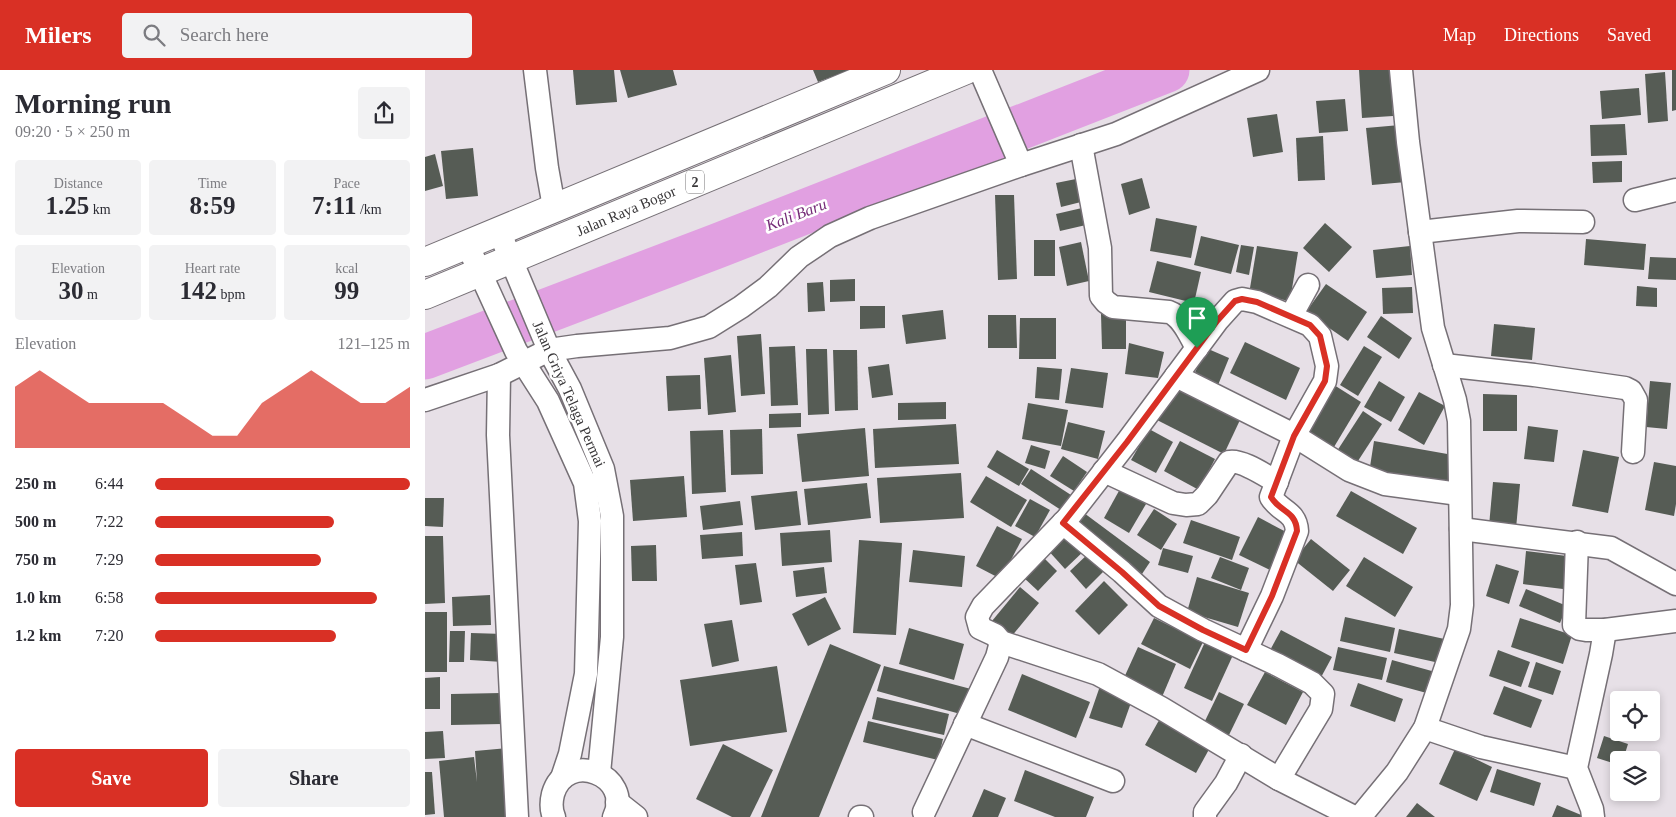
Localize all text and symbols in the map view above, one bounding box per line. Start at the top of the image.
search box [122,13,472,58]
icon: search [140,21,168,49]
text: Milers [25,22,92,48]
text: Search here [180,24,269,45]
text: Map [1443,25,1476,45]
text: Directions [1504,25,1579,45]
text: Saved [1607,25,1651,45]
button: share [358,87,410,139]
text: Morning run [15,88,171,119]
text: 09:20 · 5 × 250 m [15,123,130,140]
road number: 2 [686,170,704,194]
text: Distance [54,176,103,191]
text: Time [198,176,227,191]
text: Pace [334,176,360,191]
street label: Jalan Raya Bogor [574,183,678,239]
text: 1.25 [46,192,89,219]
text: 8:59 [190,192,235,219]
text: 7:11 [312,192,356,219]
water label: Kali Baru [763,195,829,234]
text: km [89,202,111,217]
text: /km [356,202,382,217]
text: Elevation [51,261,105,276]
text: Heart rate [185,261,240,276]
text: kcal [335,261,358,276]
text: 30 [58,277,83,304]
text: 142 [180,277,217,304]
text: 99 [334,277,359,304]
text: m [83,287,98,302]
text: bpm [217,287,245,302]
pin [1176,297,1218,348]
icon: arrive [1183,304,1211,332]
street label: Jalan Griya Telaga Permai [530,318,608,470]
text: Elevation [15,335,76,352]
text: 121–125 m [338,335,410,352]
text: 250 m [15,475,56,492]
text: 6:44 [95,475,123,492]
text: 500 m [15,513,56,530]
text: 7:22 [95,513,123,530]
text: 750 m [15,551,56,568]
text: 7:29 [95,551,123,568]
text: 1.0 km [15,589,61,606]
text: 6:58 [95,589,123,606]
text: 1.2 km [15,627,61,644]
text: 7:20 [95,627,123,644]
map controls [1610,691,1660,801]
button: locate [1610,691,1660,741]
button: Save [15,749,208,807]
button: Share [218,749,410,807]
button: layers [1610,751,1660,801]

